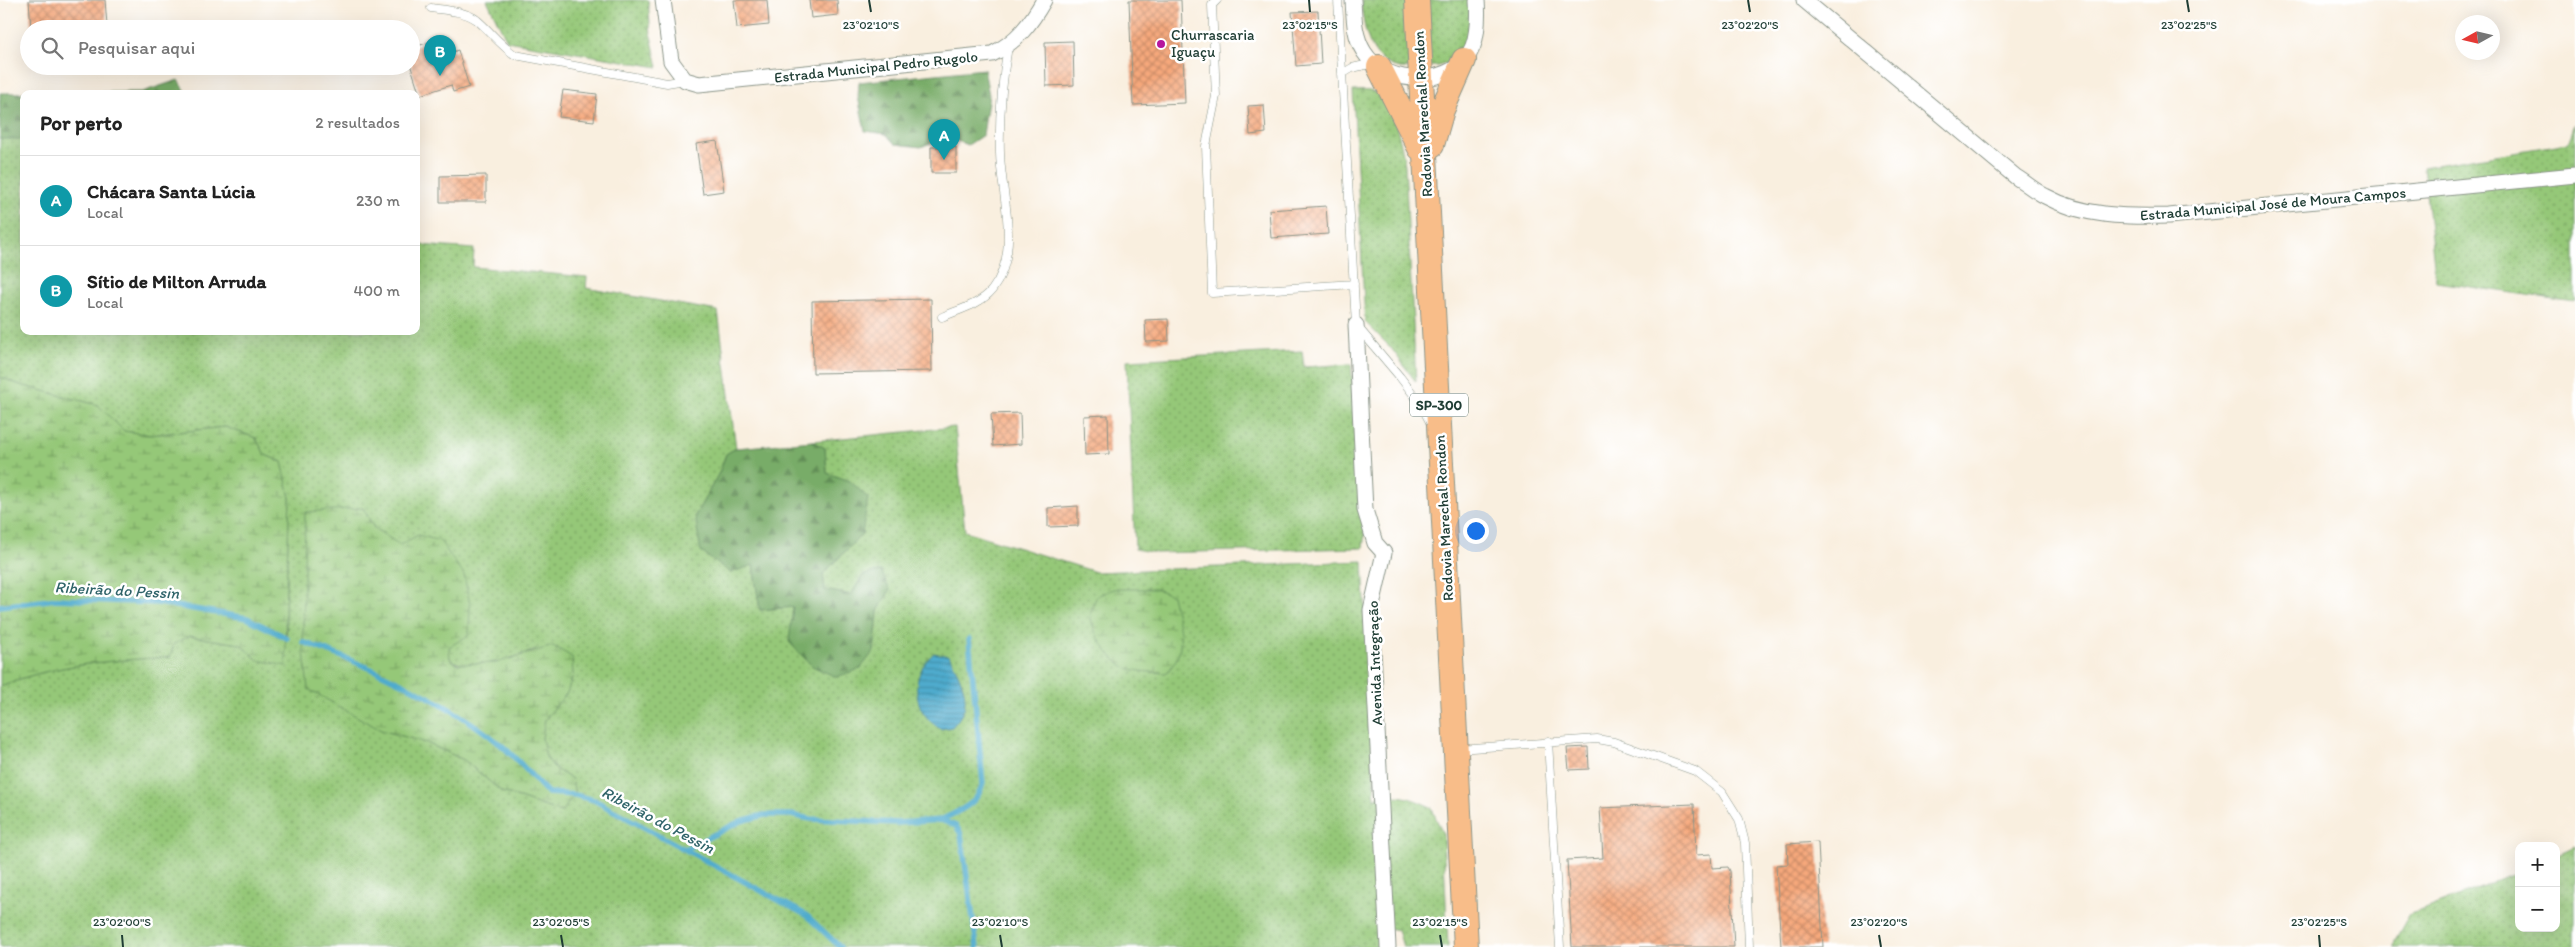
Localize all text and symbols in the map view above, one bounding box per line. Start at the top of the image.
north arrow [2455,15,2500,60]
text: 23°02'10"S [843,18,899,32]
text: 23°02'15"S [1282,18,1338,32]
text: 23°02'20"S [1721,18,1779,32]
text: 23°02'25"S [2161,18,2217,32]
search box [20,20,420,75]
place label: Churrascaria Iguaçu [1171,26,1255,61]
street label: Rodovia Marechal Rondon [1410,30,1436,198]
icon: search [38,34,66,62]
pin: B [424,35,456,76]
text: Pesquisar aqui [78,36,195,59]
marker: Churrascaria Iguaçu [1155,38,1167,50]
street label: Estrada Municipal Pedro Rugolo [773,47,979,87]
text: Por perto [40,110,122,135]
text: 2 resultados [315,113,400,132]
pin: A [928,119,960,160]
text: Chácara Santa Lúcia [87,180,255,203]
street label: Estrada Municipal José de Moura Campos [2139,183,2407,225]
text: A [51,191,61,210]
text: 230 m [356,191,400,210]
text: Local [87,203,123,222]
text: Sítio de Milton Arruda [87,270,266,293]
text: B [51,281,61,300]
text: 400 m [354,281,400,300]
text: Local [87,293,123,312]
road number: SP-300 [1410,394,1468,416]
street label: Rodovia Marechal Rondon [1431,434,1457,602]
your location [1463,518,1489,544]
water label: Ribeirão do Pessin [54,577,181,603]
street label: Avenida Integração [1364,600,1386,726]
water label: Ribeirão do Pessin [599,782,718,858]
map controls [2515,842,2560,932]
button: + [2515,842,2560,887]
button: − [2515,887,2560,932]
text: 23°02'00"S [93,915,151,929]
text: 23°02'05"S [532,915,590,929]
text: 23°02'10"S [972,915,1028,929]
text: 23°02'15"S [1412,915,1468,929]
text: 23°02'20"S [1850,915,1908,929]
text: 23°02'25"S [2291,915,2347,929]

